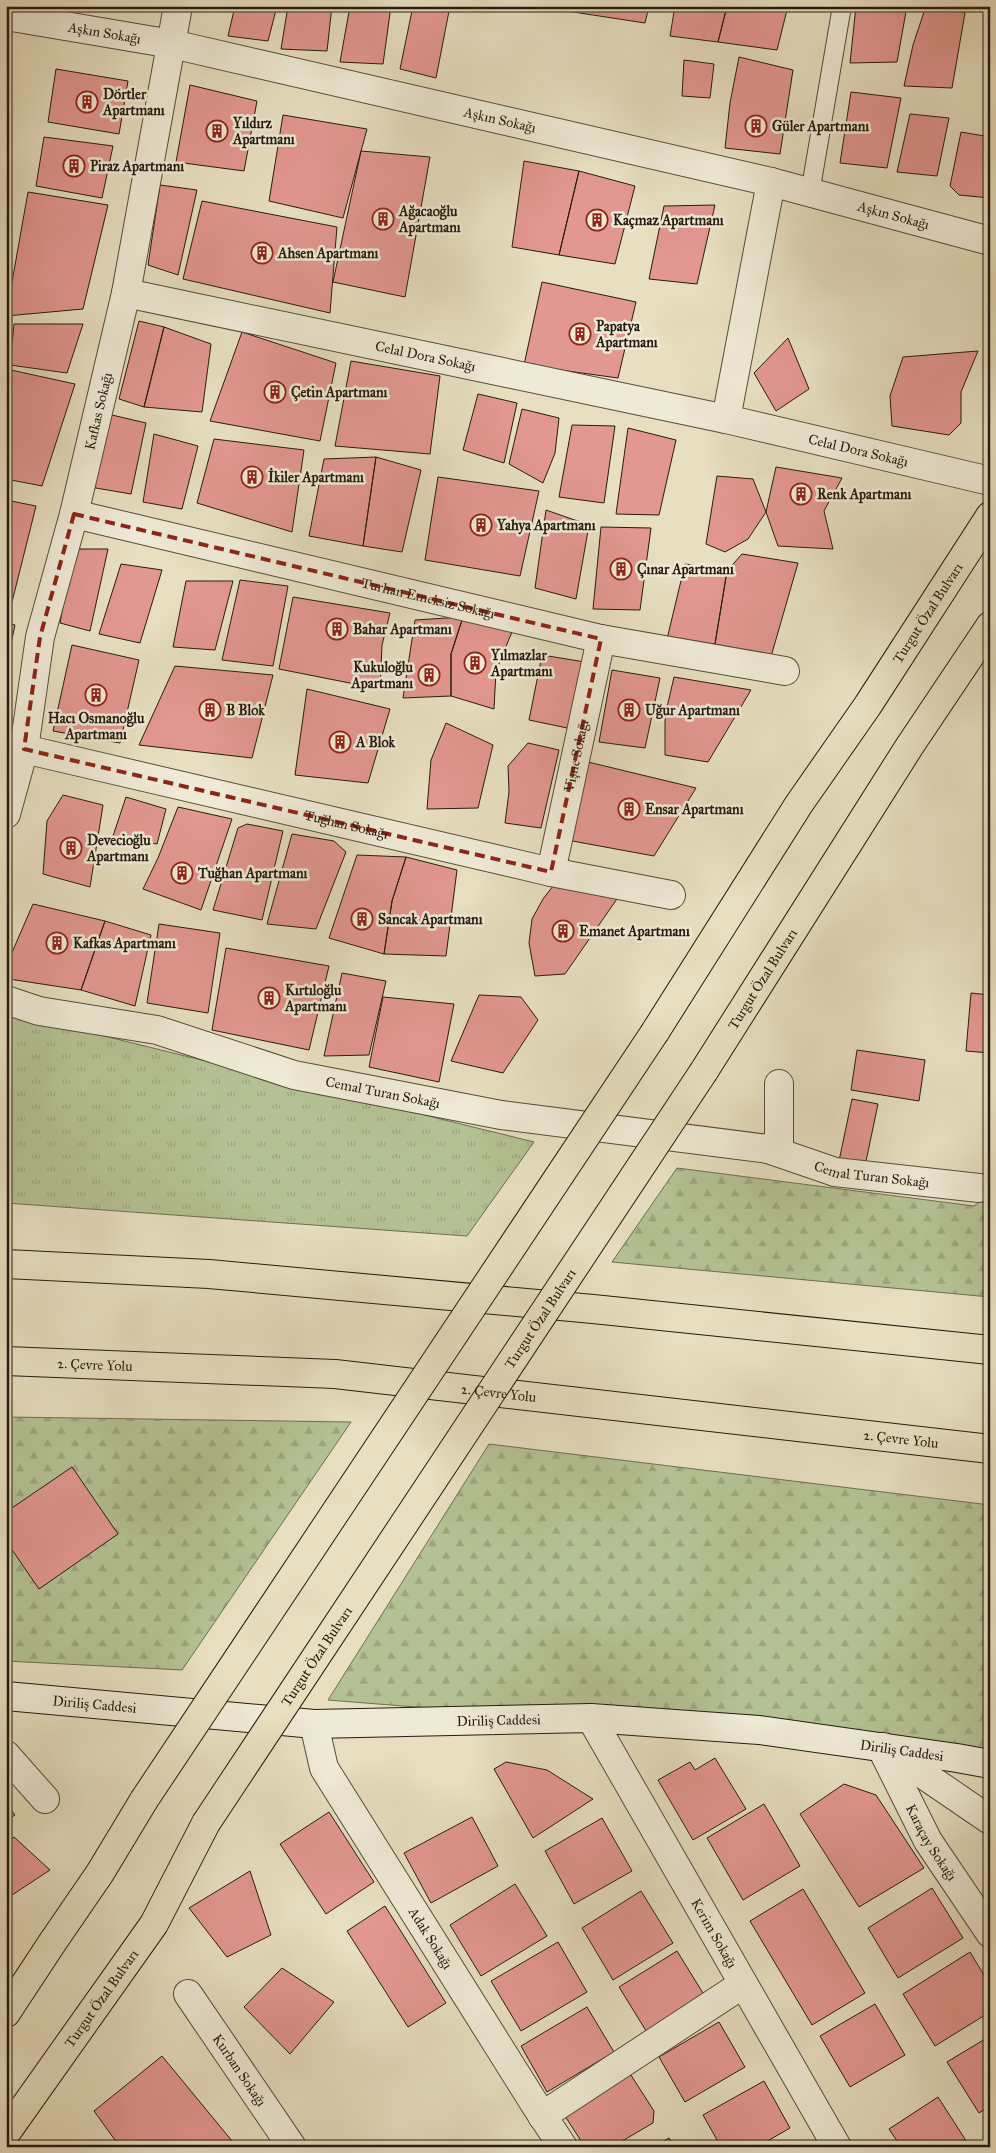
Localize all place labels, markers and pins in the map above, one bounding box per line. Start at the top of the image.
place label: Dörtler Apartmanı [102,86,165,120]
building icon: Dörtler Apartmanı [75,90,99,114]
building icon: Güler Apartmanı [744,114,768,138]
place label: Yıldırz Apartmanı [232,115,295,149]
place label: Güler Apartmanı [772,118,869,136]
building icon: Yıldırz Apartmanı [205,119,229,143]
building icon: Piraz Apartmanı [62,154,86,178]
place label: Piraz Apartmanı [90,158,184,176]
place label: Ağacaoğlu Apartmanı [398,203,461,237]
building icon: Ağacaoğlu Apartmanı [371,207,395,231]
building icon: Kaçmaz Apartmanı [585,208,609,232]
place label: Kaçmaz Apartmanı [613,212,724,230]
building icon: Ahsen Apartmanı [250,241,274,265]
place label: Ahsen Apartmanı [277,245,379,263]
place label: Papatya Apartmanı [595,318,658,352]
building icon: Papatya Apartmanı [568,322,592,346]
building icon: Çetin Apartmanı [263,380,287,404]
place label: Çetin Apartmanı [291,384,388,402]
building icon: İkiler Apartmanı [240,465,264,489]
place label: İkiler Apartmanı [268,467,364,487]
building icon: Renk Apartmanı [789,482,813,506]
place label: Renk Apartmanı [817,486,911,504]
building icon: Yahya Apartmanı [469,513,493,537]
place label: Yahya Apartmanı [496,517,596,535]
building icon: Çınar Apartmanı [609,557,633,581]
place label: Çınar Apartmanı [637,561,734,579]
building icon: Bahar Apartmanı [325,617,349,641]
place label: Bahar Apartmanı [353,621,452,639]
place label: Yılmazlar Apartmanı [490,647,553,681]
building icon: Yılmazlar Apartmanı [463,651,487,675]
place label: Kukuloğlu Apartmanı [350,659,414,693]
building icon: Kukuloğlu Apartmanı [417,663,441,687]
building icon: Hacı Osmanoğlu Apartmanı [84,683,108,707]
building icon: B Blok [198,698,222,722]
building icon: Uğur Apartmanı [617,698,641,722]
place label: B Blok [226,702,265,719]
place label: Uğur Apartmanı [645,702,740,720]
place label: Hacı Osmanoğlu Apartmanı [48,710,145,744]
building icon: A Blok [328,730,352,754]
place label: A Blok [355,734,396,751]
building icon: Ensar Apartmanı [617,797,641,821]
place label: Ensar Apartmanı [645,801,744,819]
place label: Devecioğlu Apartmanı [86,832,151,866]
building icon: Devecioğlu Apartmanı [59,836,83,860]
building icon: Tuğhan Apartmanı [170,861,194,885]
place label: Tuğhan Apartmanı [197,865,307,883]
building icon: Sancak Apartmanı [350,907,374,931]
place label: Sancak Apartmanı [378,911,483,929]
building icon: Emanet Apartmanı [551,919,575,943]
place label: Emanet Apartmanı [579,923,690,941]
building icon: Kafkas Apartmanı [45,931,69,955]
place label: Kafkas Apartmanı [73,935,176,953]
place label: Kırtıloğlu Apartmanı [284,982,347,1016]
building icon: Kırtıloğlu Apartmanı [257,986,281,1010]

